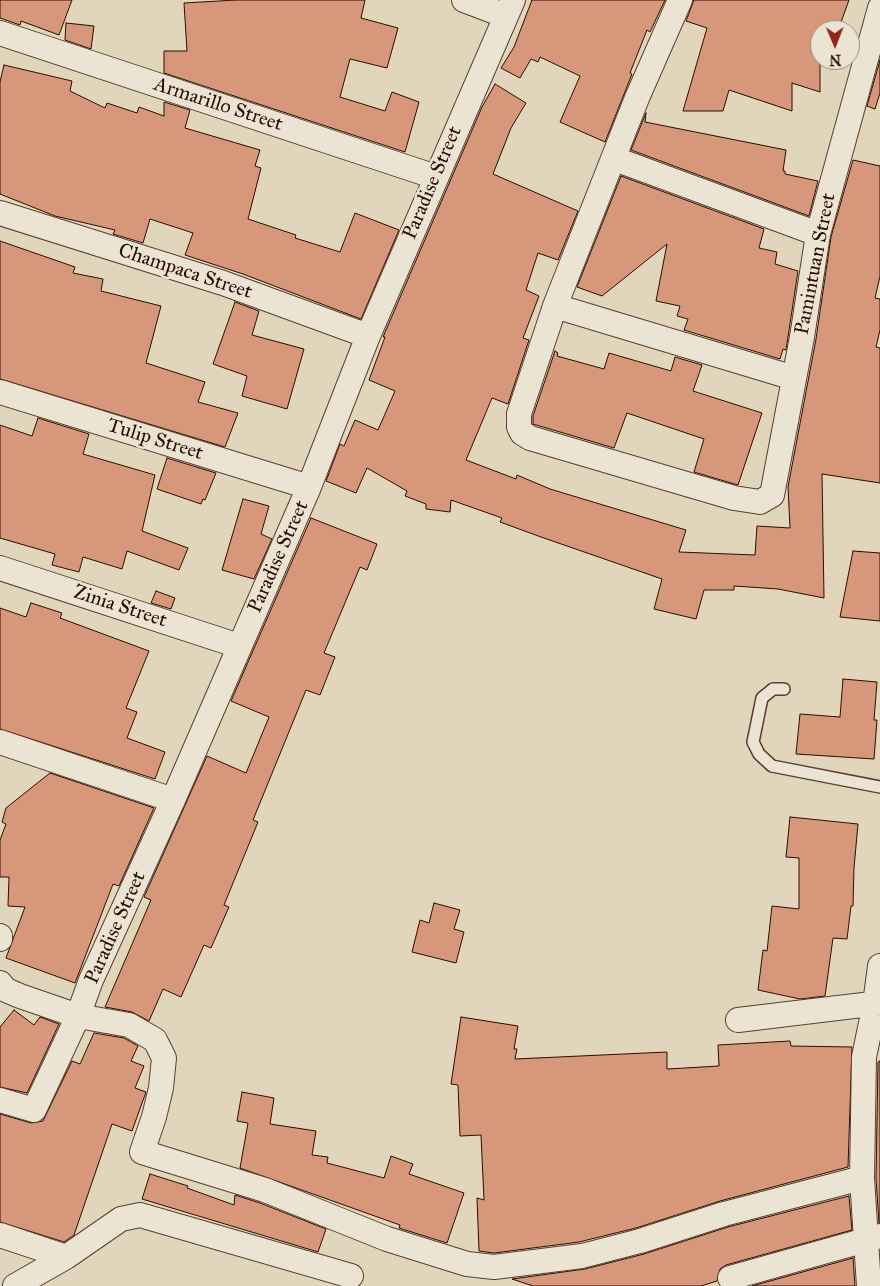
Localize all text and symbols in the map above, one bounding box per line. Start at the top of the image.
north arrow [810,20,860,70]
text: N [829,51,841,68]
street label: Armarillo Street [150,73,286,137]
street label: Paradise Street [398,123,468,243]
street label: Pamintuan Street [791,191,841,337]
street label: Champaca Street [115,239,255,305]
street label: Tulip Street [104,414,206,466]
street label: Paradise Street [244,497,314,617]
street label: Zinia Street [70,581,170,633]
street label: Paradise Street [81,868,151,988]

